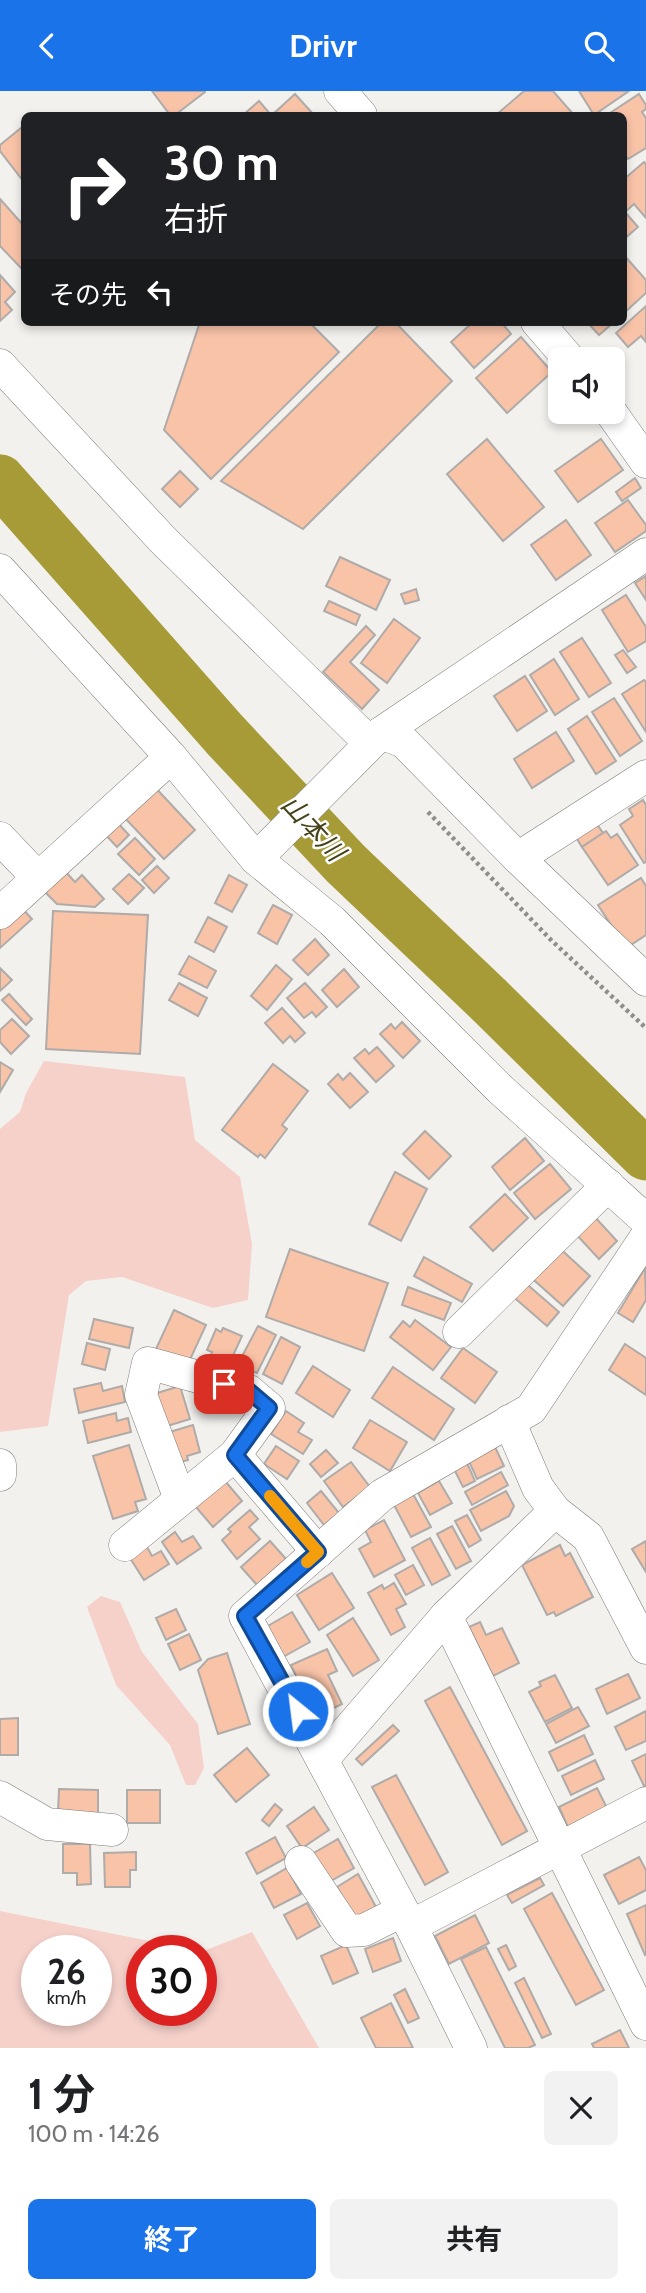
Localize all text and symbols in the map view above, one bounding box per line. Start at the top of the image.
text: Drivr [289,26,357,65]
icon: back [28,27,66,65]
icon: search [580,27,618,65]
text: 30 m [164,133,279,192]
icon: right [49,140,140,231]
text: 右折 [164,199,228,238]
icon: left [141,273,179,311]
text: その先 [49,279,127,311]
map controls [548,347,625,424]
button: sound [548,347,625,424]
water label: 山本川 [275,789,353,870]
pin [194,1354,254,1414]
icon: arrive [205,1365,243,1403]
position arrow [261,1674,335,1748]
speed limit sign: 30 [126,1935,217,2026]
text: 26 [47,1950,86,1993]
text: km/h [47,1987,86,2009]
text: 1 分 [28,2068,95,2120]
button: close [544,2071,618,2145]
text: 100 m · 14:26 [28,2120,159,2148]
button: 終了 [28,2199,316,2279]
button: 共有 [330,2199,618,2279]

